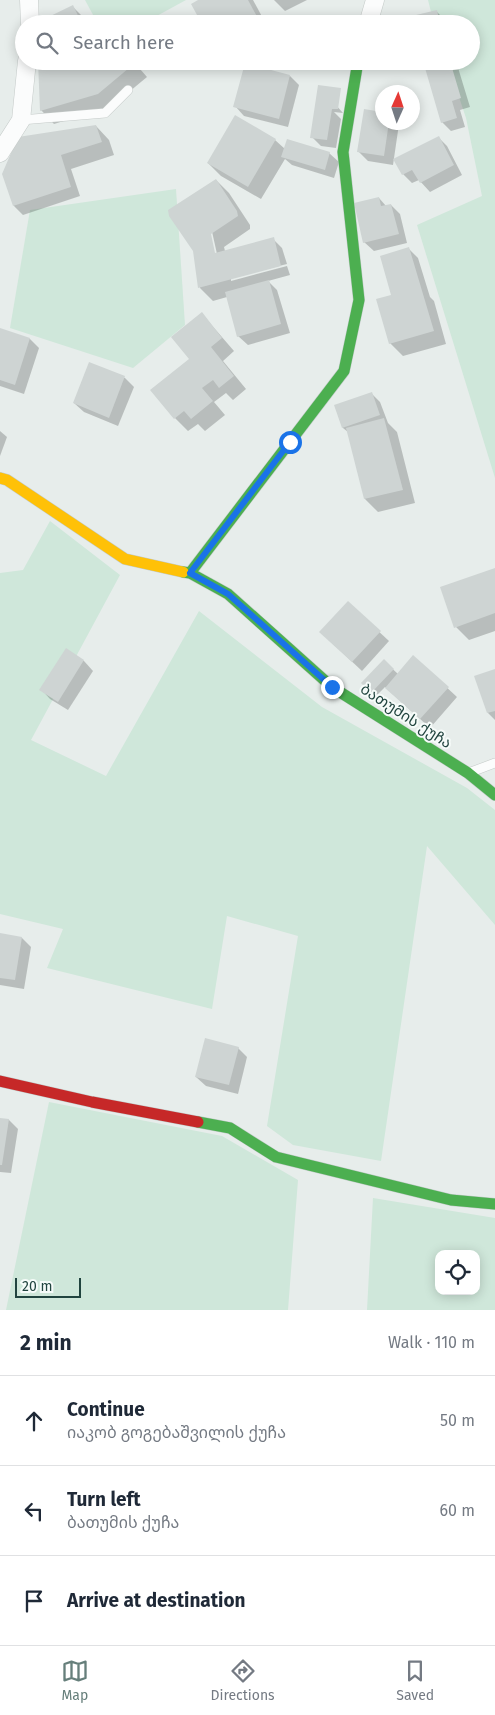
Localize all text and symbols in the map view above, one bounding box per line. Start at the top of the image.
search box [15,15,480,70]
icon: search [33,29,61,57]
text: Search here [73,31,174,54]
north arrow [375,85,420,130]
route start [279,431,302,454]
route end [321,676,344,699]
street label: ბათუმის ქუჩა [357,680,455,752]
map controls [435,1250,480,1295]
button: locate [435,1250,480,1295]
scale bar [15,1275,81,1298]
text: 20 m [22,1278,52,1295]
text: 2 min [20,1330,72,1356]
text: Walk · 110 m [388,1333,475,1352]
text: Continue [67,1398,145,1421]
icon: ahead [20,1407,48,1435]
text: 50 m [440,1411,475,1430]
text: იაკობ გოგებაშვილის ქუჩა [67,1423,286,1442]
text: Turn left [67,1488,141,1511]
icon: left [20,1497,48,1525]
text: 60 m [440,1501,475,1520]
text: ბათუმის ქუჩა [67,1513,179,1532]
icon: arrive [20,1587,48,1615]
text: Arrive at destination [67,1589,246,1612]
tab: Map [61,1657,89,1704]
tab: Directions [210,1657,275,1704]
tab: Saved [396,1657,434,1704]

